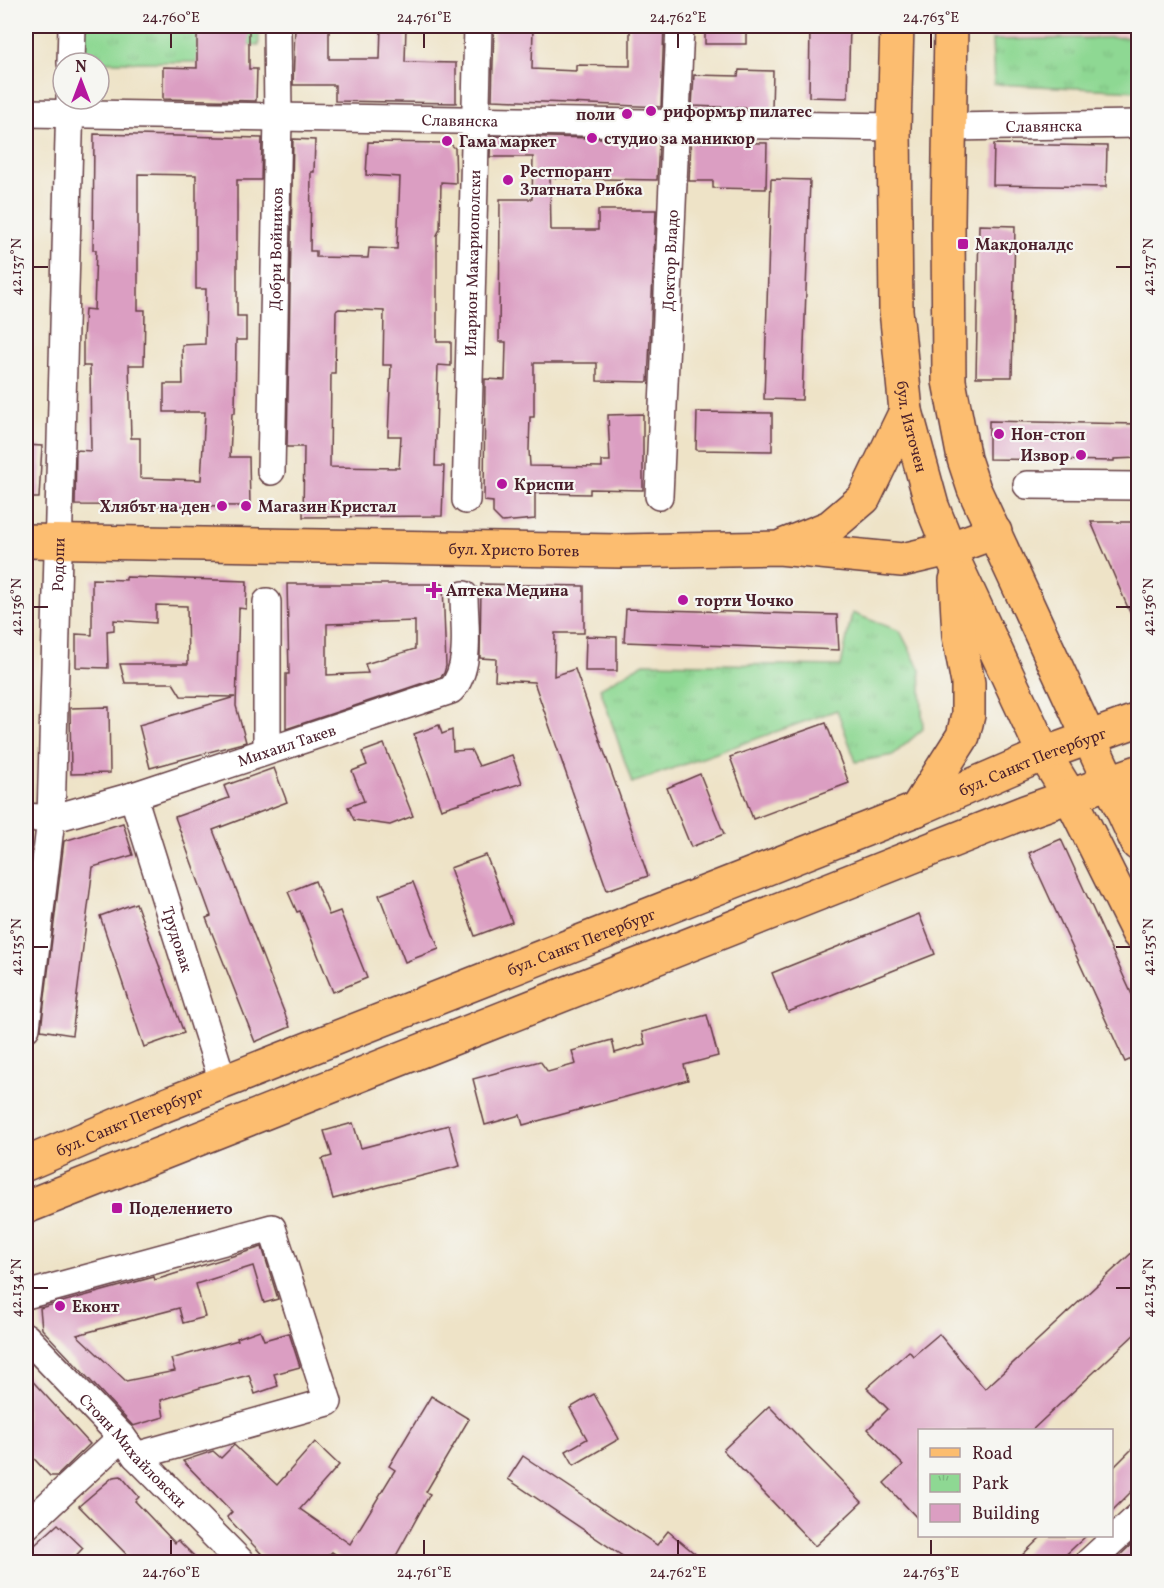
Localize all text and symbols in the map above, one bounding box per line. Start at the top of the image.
text: 24.760°E [142,8,200,29]
text: 24.761°E [396,8,452,29]
text: 24.762°E [649,8,707,29]
text: 24.763°E [903,8,959,29]
north arrow [51,51,111,111]
text: N [75,57,87,79]
place label: риформър пилатес [663,102,812,124]
marker: риформър пилатес [644,104,658,118]
place label: поли [576,105,615,127]
marker: поли [620,107,634,121]
street label: Славянска [421,110,499,134]
street label: Славянска [1005,116,1083,139]
place label: студио за маникюр [604,129,755,151]
marker: студио за маникюр [585,131,599,145]
place label: Гама маркет [459,132,557,154]
marker: Гама маркет [440,134,454,148]
place label: Рестпорант Златната Рибка [520,162,643,202]
street label: Иларион Макариополски [461,169,487,357]
marker: Рестпорант Златната Рибка [501,173,515,187]
street label: Добри Войников [265,187,290,311]
street label: Доктор Владо [658,209,685,312]
place label: Макдоналдс [975,235,1074,257]
marker: Макдоналдс [956,237,970,251]
text: 42.137°N [7,238,28,296]
text: 42.137°N [1139,238,1160,296]
street label: бул. Източен [890,380,931,476]
place label: Нон-стоп [1011,425,1085,447]
marker: Нон-стоп [992,427,1006,441]
place label: Извор [1020,446,1069,468]
marker: Извор [1074,448,1088,462]
place label: Криспи [514,475,574,497]
marker: Криспи [495,477,509,491]
place label: Хлябът на ден [100,497,210,519]
place label: Магазин Кристал [258,497,396,519]
marker: Хлябът на ден [215,499,229,513]
marker: Магазин Кристал [239,499,253,513]
street label: Родопи [48,537,71,592]
street label: бул. Христо Ботев [448,539,580,563]
text: 42.136°N [7,578,28,636]
text: 42.136°N [1139,578,1160,636]
place label: Аптека Медина [446,581,569,603]
marker: Аптека Медина [427,583,441,597]
place label: торти Чочко [695,591,794,613]
marker: торти Чочко [676,593,690,607]
street label: Михаил Такев [235,720,339,773]
street label: бул. Санкт Петербург [956,723,1110,803]
street label: Трудовак [155,904,197,976]
street label: бул. Санкт Петербург [504,904,659,982]
text: 42.135°N [7,918,28,976]
text: 42.135°N [1139,918,1160,976]
street label: бул. Санкт Петербург [53,1082,207,1163]
place label: Поделението [129,1199,233,1221]
marker: Поделението [110,1201,124,1215]
text: 42.134°N [7,1258,28,1318]
text: 42.134°N [1139,1258,1160,1318]
place label: Еконт [72,1297,120,1319]
marker: Еконт [53,1299,67,1313]
street label: Стоян Михайловски [73,1390,191,1514]
legend [918,1429,1113,1537]
text: Road [972,1442,1013,1467]
text: Park [972,1472,1009,1497]
text: Building [972,1502,1040,1527]
text: 24.760°E [142,1563,200,1584]
text: 24.761°E [396,1563,452,1584]
text: 24.762°E [649,1563,707,1584]
text: 24.763°E [903,1563,959,1584]

